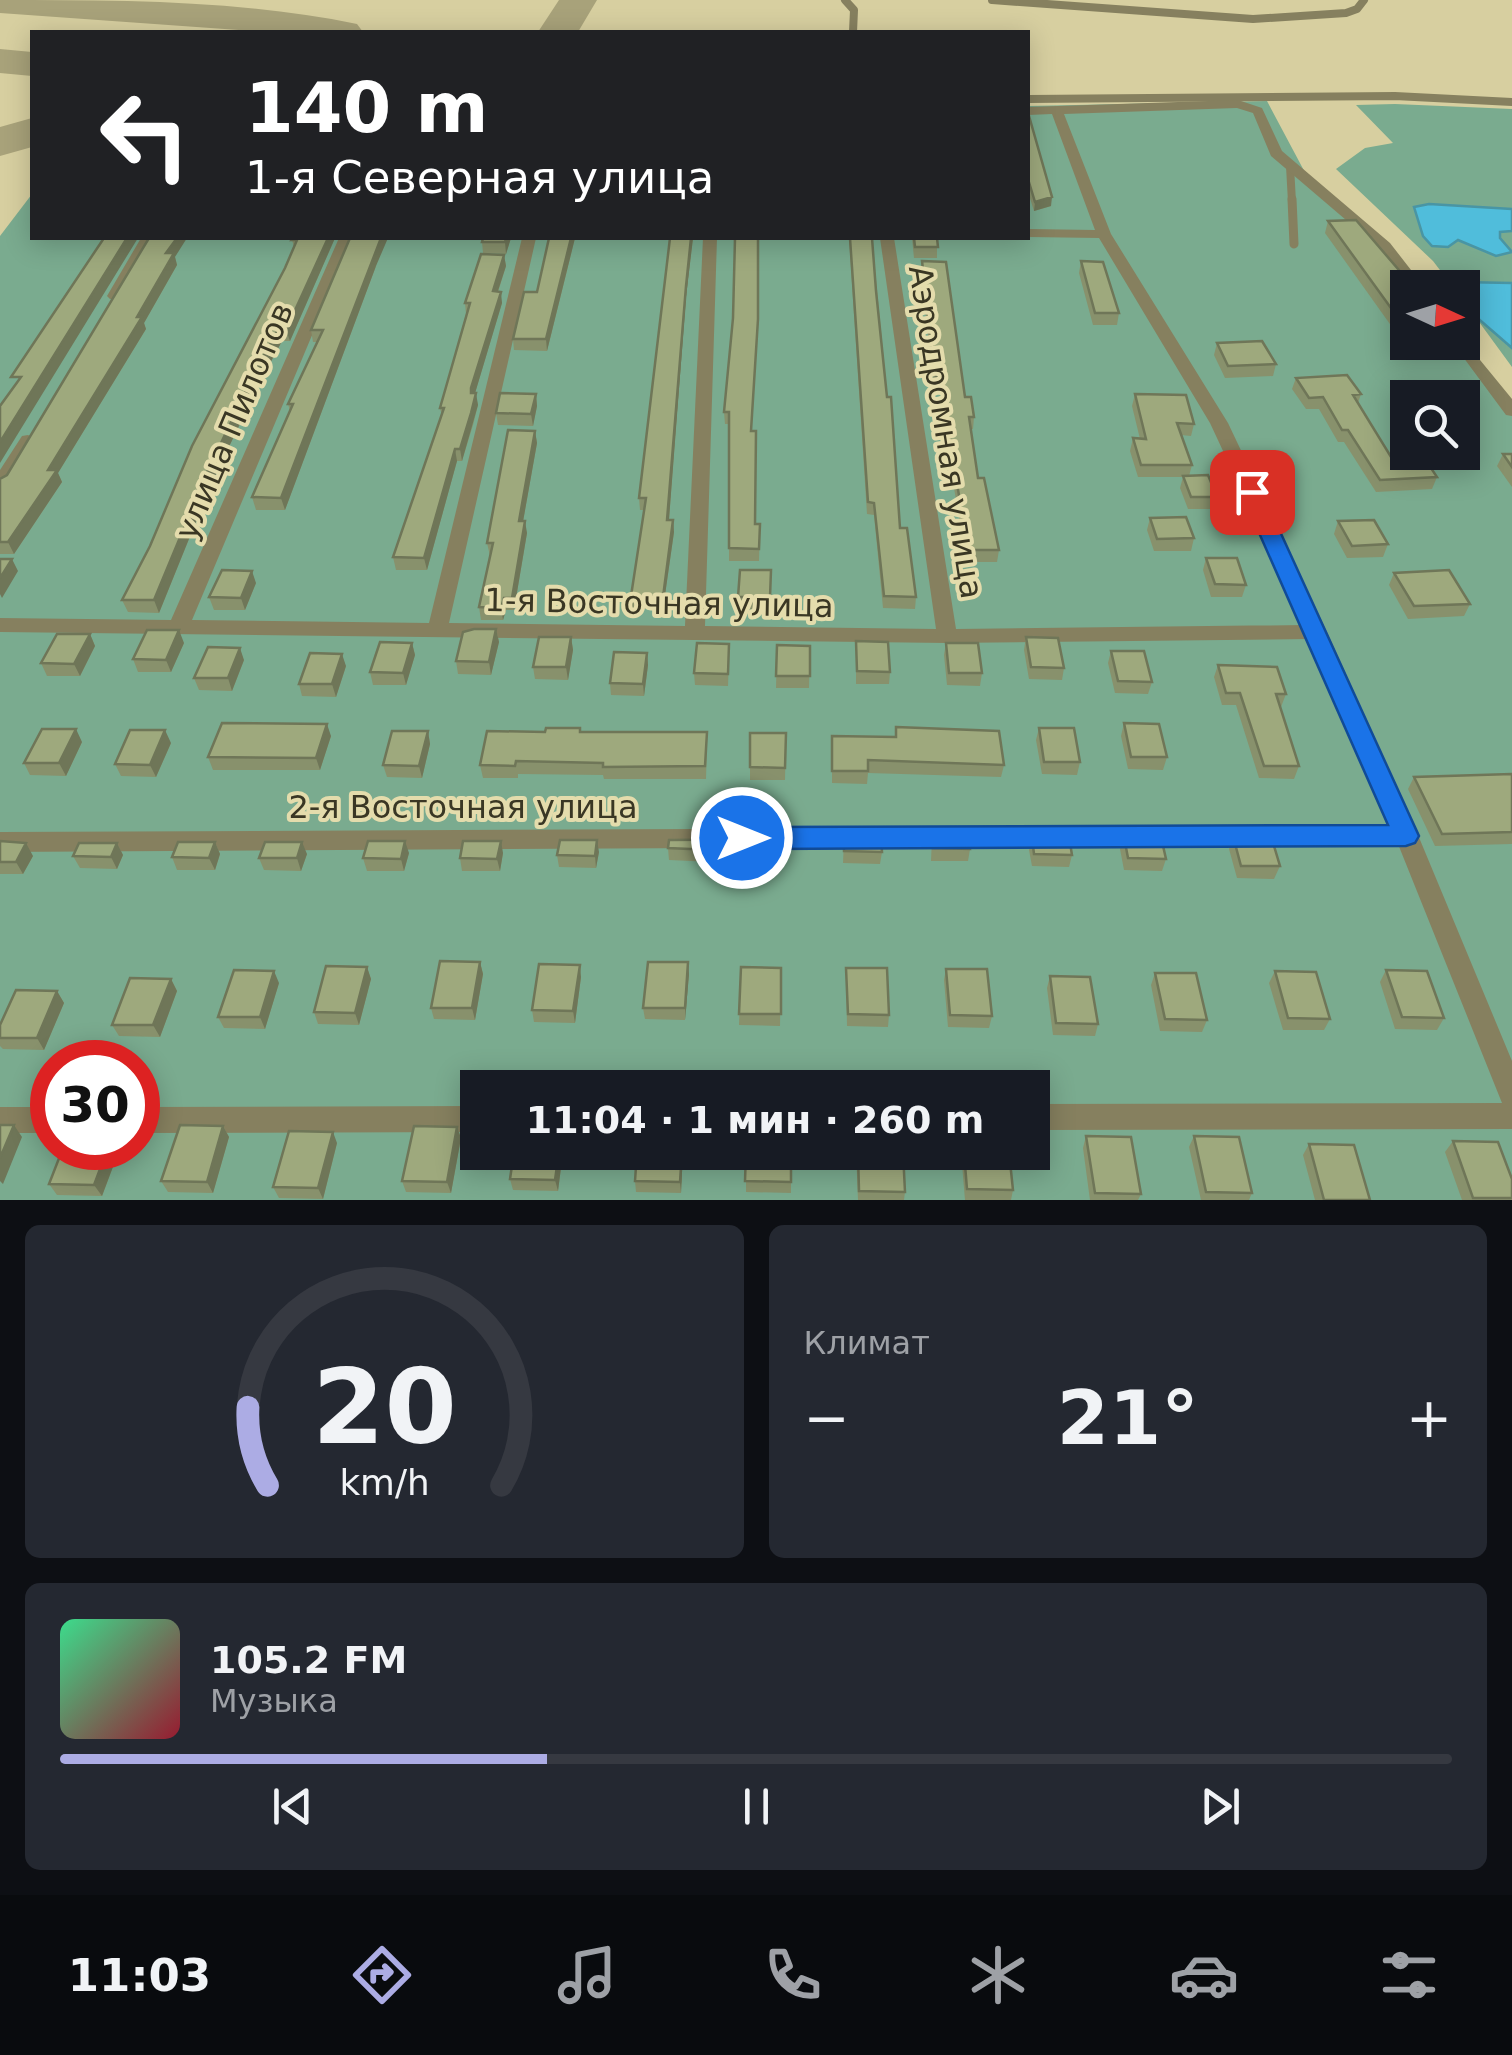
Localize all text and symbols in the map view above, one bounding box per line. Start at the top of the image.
text: 140 m [245,67,488,149]
icon: left [80,70,210,200]
text: 1-я Северная улица [245,151,714,204]
street label: Аэродромная улица [901,263,991,601]
north arrow [1390,270,1480,360]
map controls [1390,270,1480,470]
street label: улица Пилотов [167,297,301,545]
button: search [1390,380,1480,470]
pin [1210,450,1295,535]
icon: arrive [1225,465,1280,520]
street label: 1-я Восточная улица [484,581,834,625]
position arrow [690,786,794,890]
street label: 2-я Восточная улица [288,788,638,826]
speed limit sign: 30 [30,1040,160,1170]
text: 11:04 · 1 мин · 260 m [526,1098,984,1142]
text: Климат [804,1324,930,1362]
text: 20 [312,1346,457,1468]
text: 21° [1057,1374,1199,1462]
text: − [804,1386,850,1450]
text: + [1406,1386,1452,1450]
text: km/h [339,1462,429,1503]
text: 105.2 FM [210,1638,407,1682]
text: Музыка [210,1682,338,1720]
icon: previous [265,1779,320,1834]
icon: pause [729,1779,784,1834]
icon: next [1193,1779,1248,1834]
icon: directions [347,1940,417,2010]
icon: music [552,1940,622,2010]
icon: phone [758,1940,828,2010]
icon: climate [963,1940,1033,2010]
icon: car [1169,1940,1239,2010]
icon: filters [1374,1940,1444,2010]
text: 11:03 [68,1949,211,2002]

